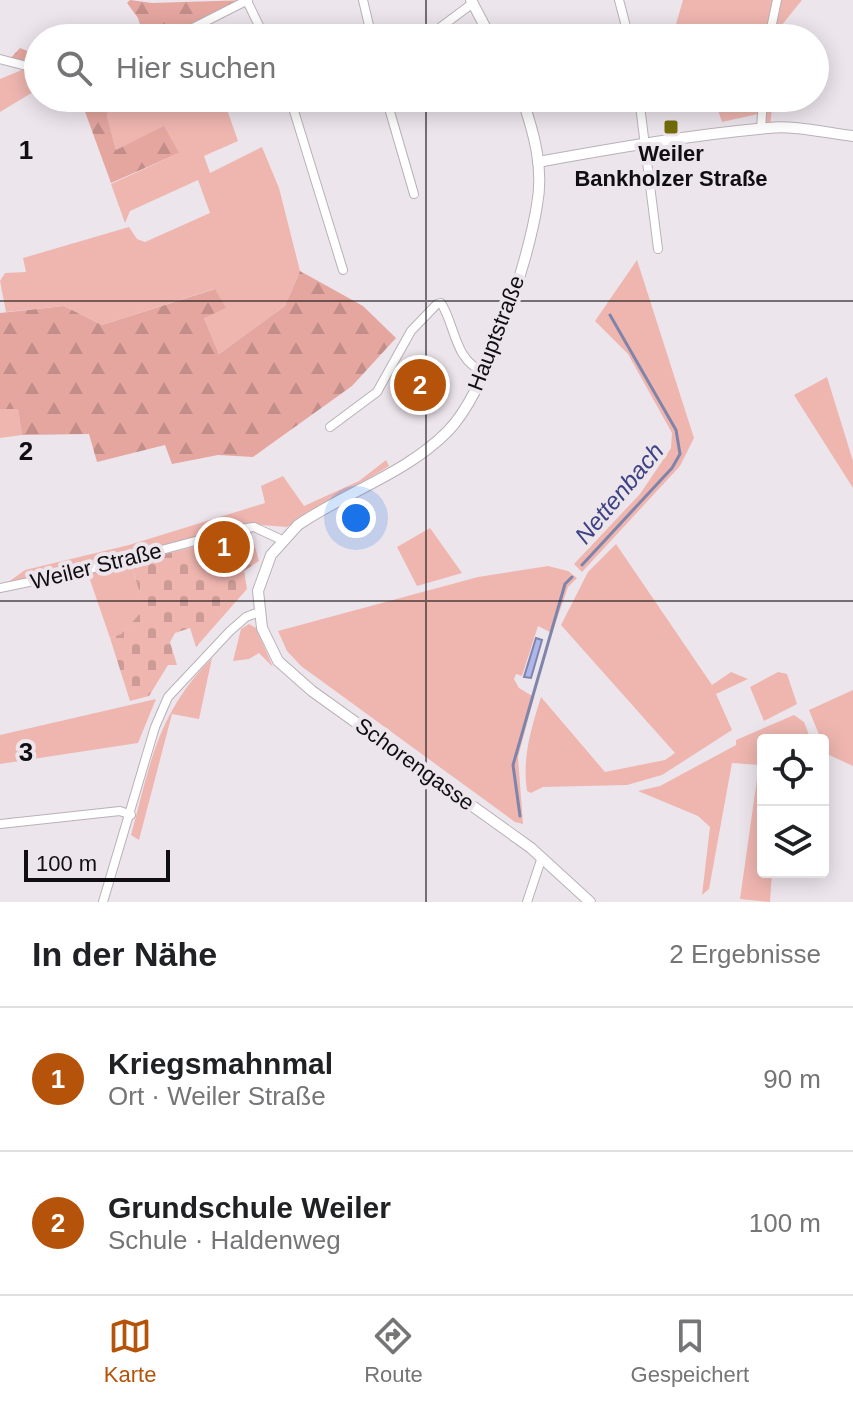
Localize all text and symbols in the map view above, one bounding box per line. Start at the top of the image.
search box [24,24,829,112]
icon: search [52,46,96,90]
text: Hier suchen [116,51,276,84]
marker: Weiler Bankholzer Straße [662,118,680,136]
text: 1 [19,135,33,165]
place label: Weiler Bankholzer Straße [574,141,768,191]
street label: Hauptstraße [463,272,529,394]
pin: 2 [394,355,446,415]
text: 2 [19,436,33,466]
water label: Nettenbach [569,437,669,549]
your location [336,498,376,538]
pin: 1 [198,517,250,577]
street label: Weiler Straße [28,538,164,594]
street label: Schorengasse [351,713,479,815]
map controls [757,734,829,878]
button: locate [757,734,829,806]
text: 3 [19,737,33,767]
button: layers [757,806,829,878]
scale bar [24,846,170,882]
text: 100 m [36,851,97,876]
text: In der Nähe [32,935,217,973]
text: 2 Ergebnisse [669,939,821,969]
text: Kriegsmahnmal [108,1047,333,1080]
text: 1 [51,1064,65,1094]
text: 90 m [763,1064,821,1094]
text: Ort · Weiler Straße [108,1081,326,1111]
text: Grundschule Weiler [108,1191,391,1224]
text: 2 [51,1208,65,1238]
text: 100 m [749,1208,821,1238]
text: Schule · Haldenweg [108,1225,341,1255]
tab: Karte [104,1314,156,1388]
tab: Route [364,1314,423,1388]
tab: Gespeichert [631,1314,749,1388]

